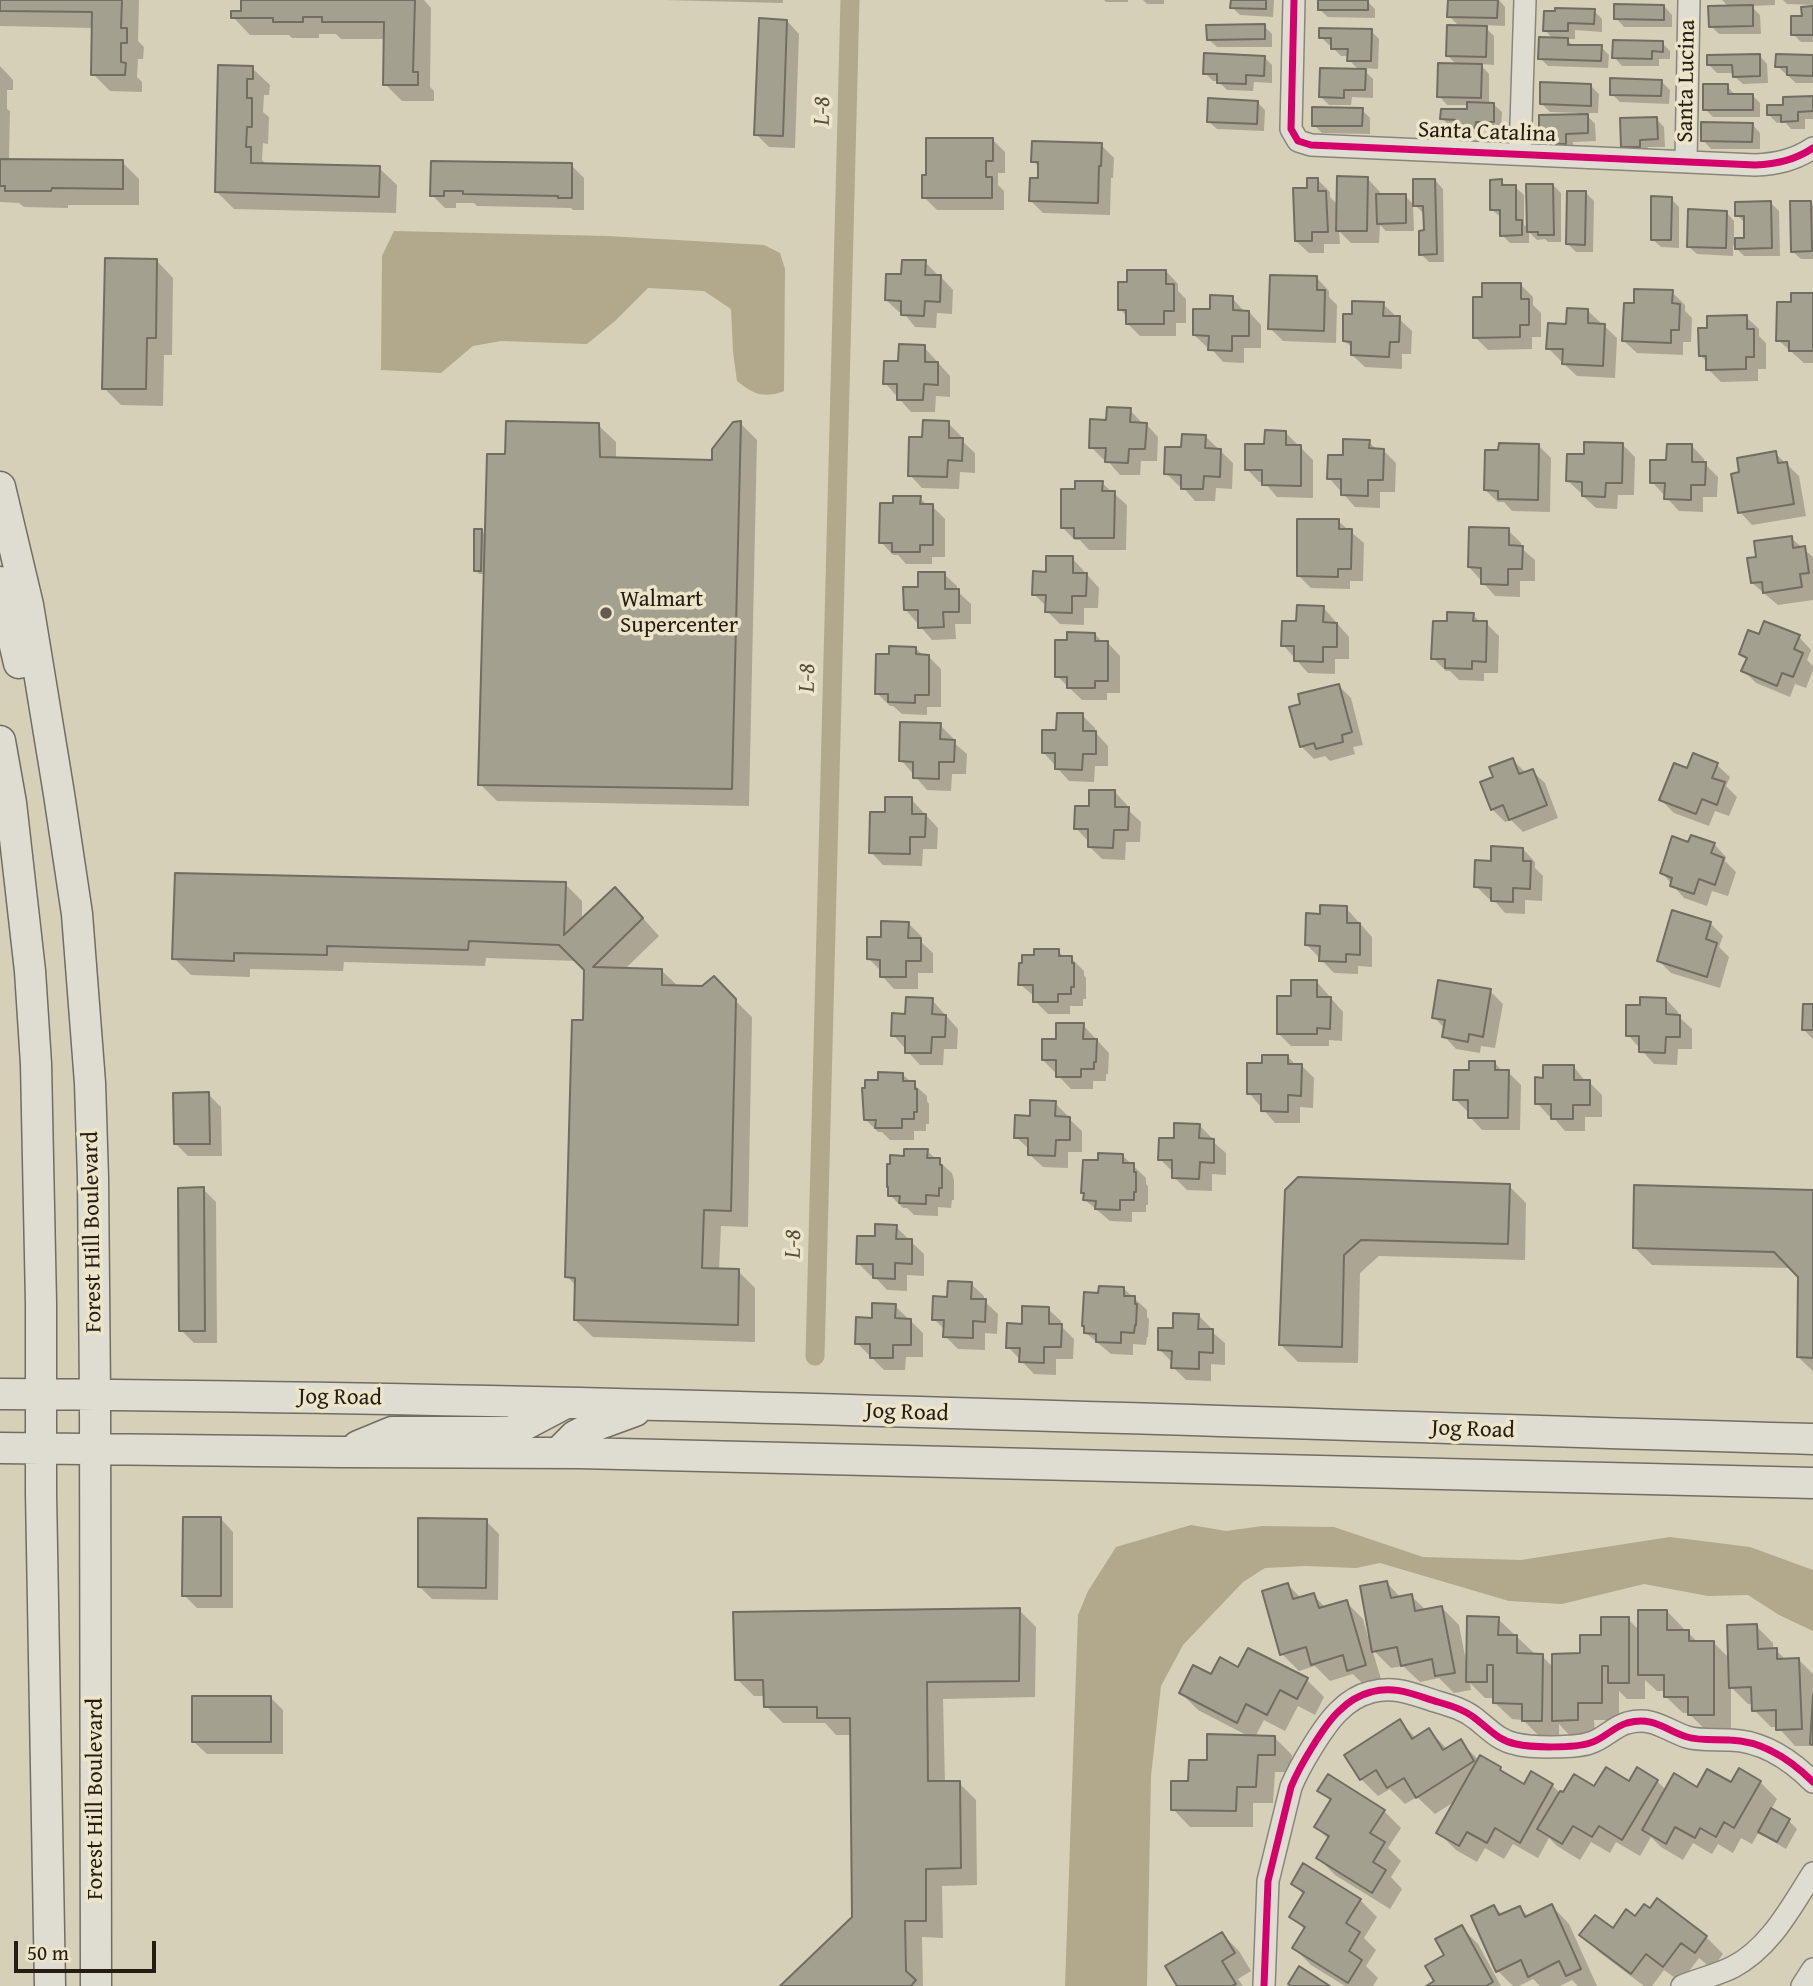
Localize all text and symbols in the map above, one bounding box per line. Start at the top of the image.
street label: Santa Lucina [1672,19,1702,143]
water label: L-8 [808,96,838,126]
street label: Santa Catalina [1417,117,1557,149]
place label: Walmart Supercenter [620,586,738,640]
marker: Walmart Supercenter [598,605,614,621]
water label: L-8 [793,663,823,693]
street label: Forest Hill Boulevard [77,1131,109,1333]
water label: L-8 [779,1229,809,1259]
street label: Jog Road [298,1383,382,1413]
street label: Jog Road [865,1398,949,1428]
street label: Jog Road [1431,1415,1515,1445]
street label: Forest Hill Boulevard [82,1698,110,1900]
scale bar [18,1926,159,1970]
text: 50 m [27,1937,69,1968]

